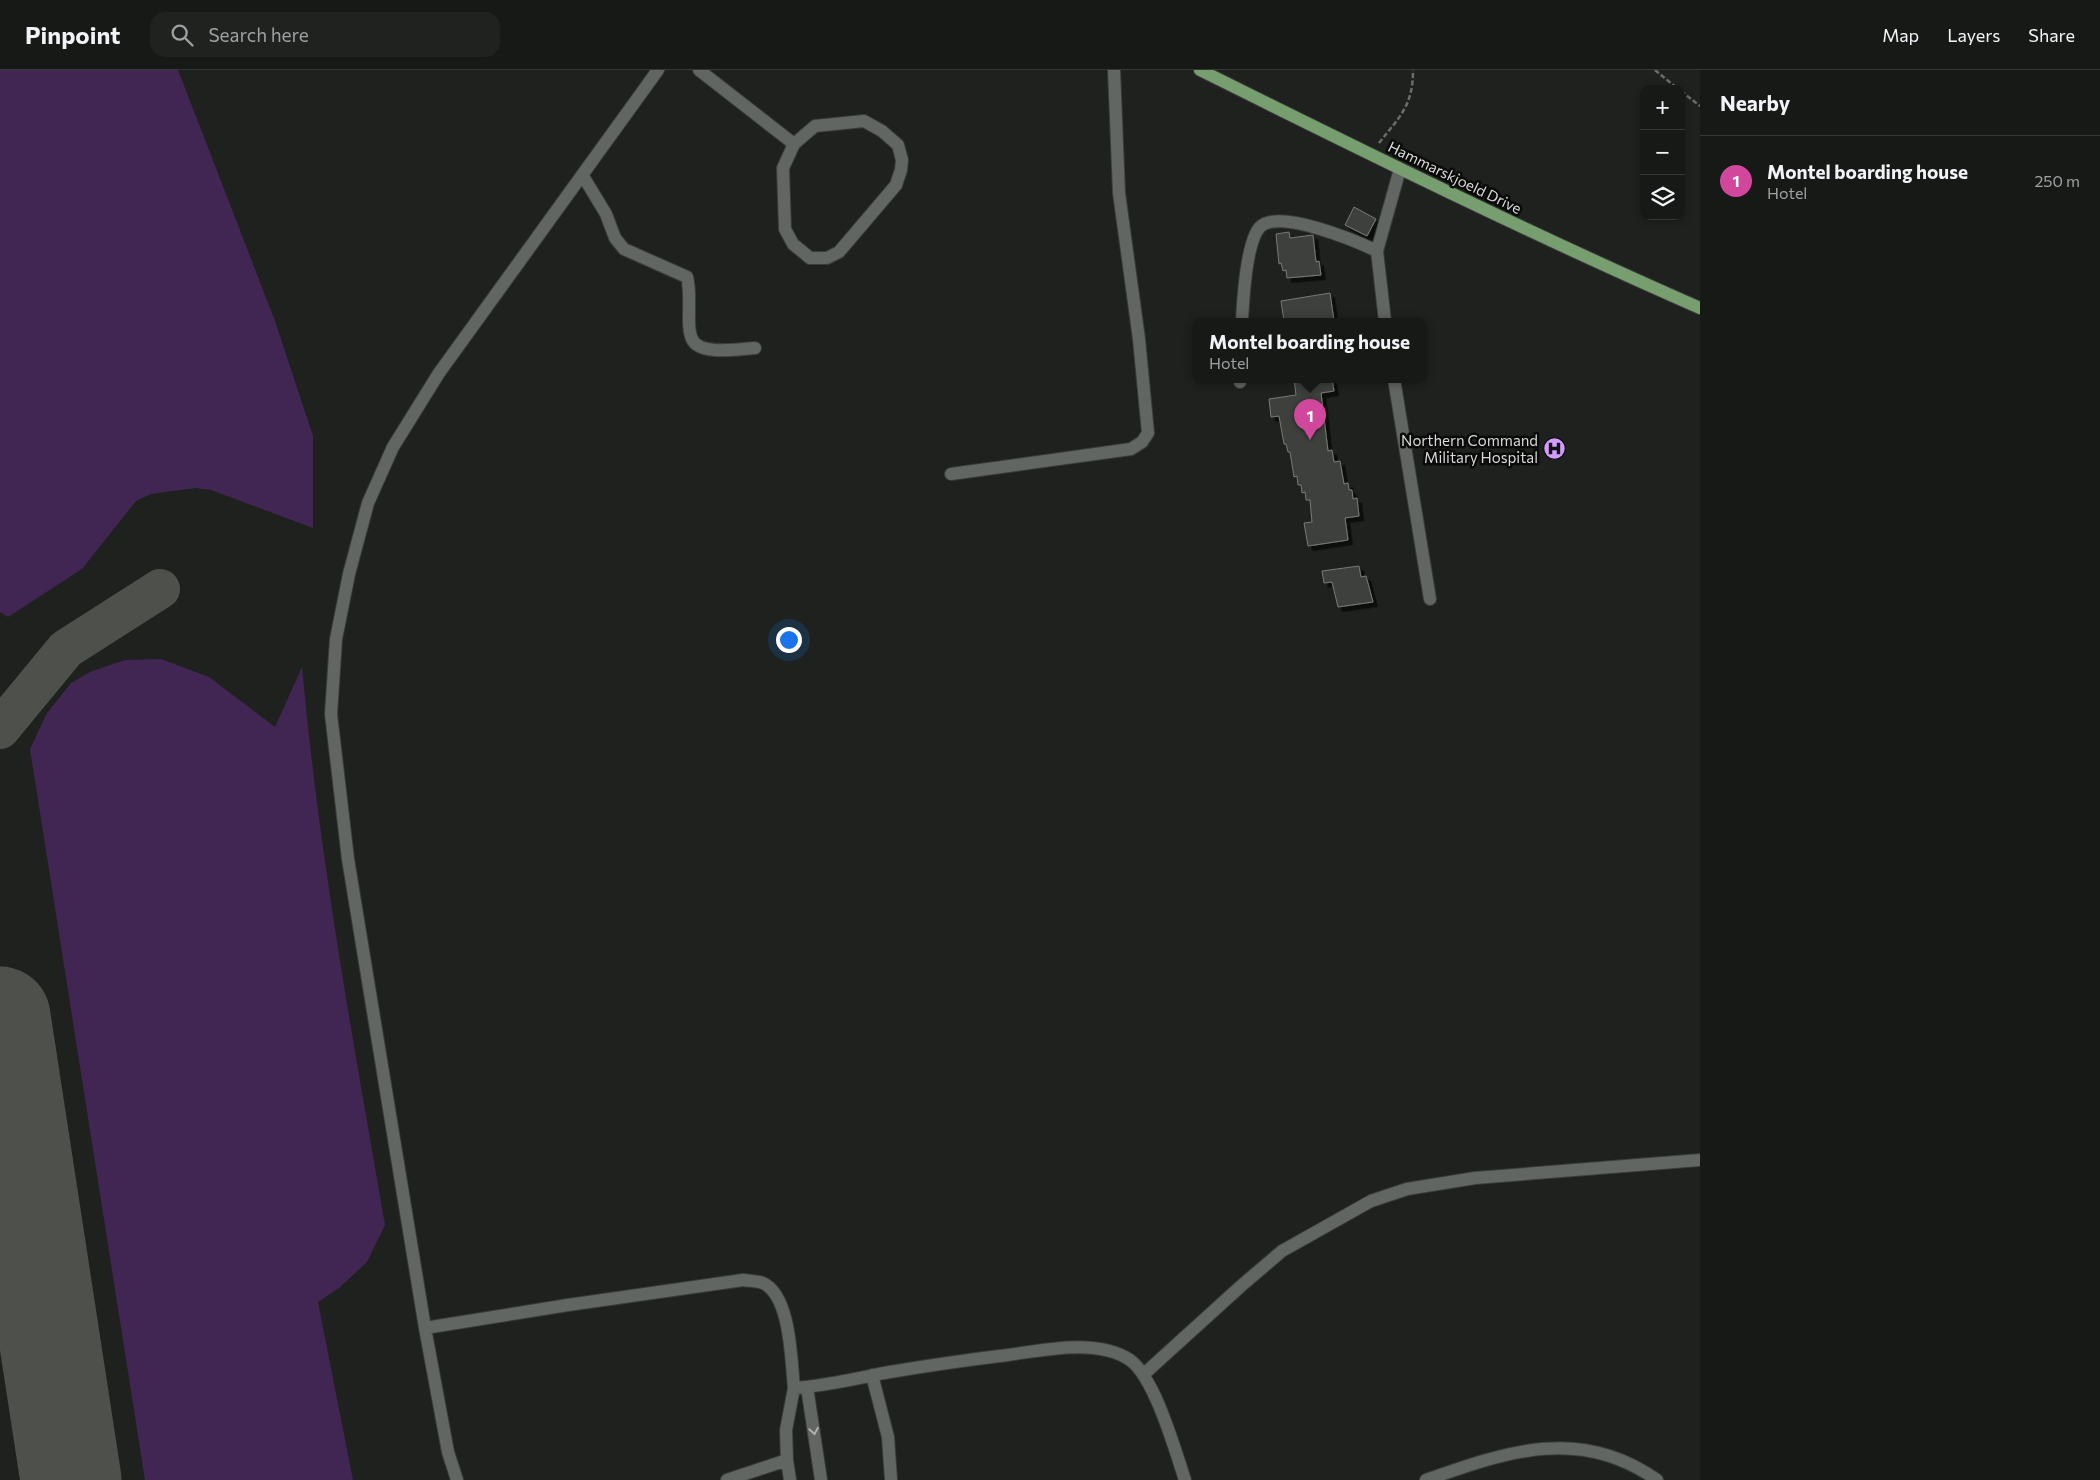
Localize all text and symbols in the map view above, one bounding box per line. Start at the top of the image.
search box [150,12,500,57]
text: Pinpoint [25,20,120,49]
icon: search [168,21,196,49]
text: Search here [208,23,309,46]
text: Map [1882,24,1919,46]
text: Layers [1947,24,2000,46]
text: Share [2028,24,2075,46]
map controls [1640,85,1685,220]
button: + [1640,85,1685,130]
text: Nearby [1720,90,1790,115]
button: − [1640,130,1685,175]
street label: Hammarskjoeld Drive [1385,137,1525,217]
text: Montel boarding house [1767,160,1968,183]
text: 1 [1732,171,1740,190]
text: 250 m [2034,171,2080,190]
button: layers [1640,175,1685,220]
text: Hotel [1767,183,1807,202]
popup [1192,318,1427,383]
text: Montel boarding house [1209,330,1410,353]
text: Hotel [1209,353,1249,372]
pin: 1 [1294,399,1326,440]
place label: Northern Command Military Hospital [1401,431,1538,466]
hospital icon: Northern Command Military Hospital [1542,437,1566,461]
your location [776,627,802,653]
one-way arrow [808,1427,818,1436]

